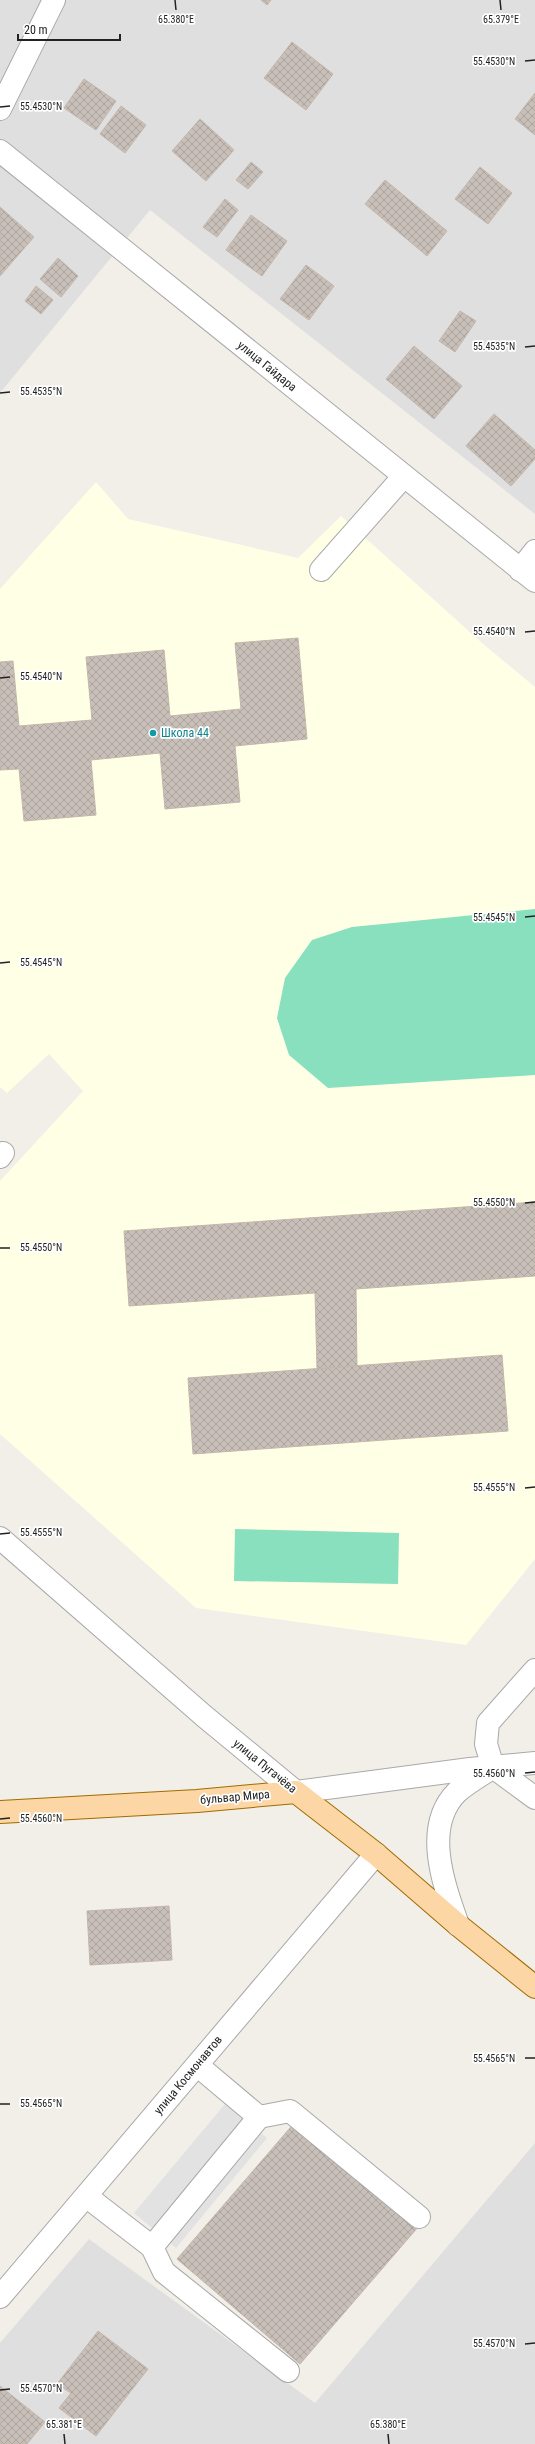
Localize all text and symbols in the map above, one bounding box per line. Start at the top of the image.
text: 65.380°E [158,14,194,25]
text: 65.379°E [483,14,519,25]
scale bar [18,16,120,42]
text: 20 m [24,23,48,37]
text: 55.4530°N [473,56,515,67]
text: 55.4530°N [20,101,62,112]
street label: улица Гайдара [235,338,300,394]
text: 55.4535°N [473,341,515,352]
text: 55.4535°N [20,386,62,397]
text: 55.4540°N [473,626,515,637]
text: 55.4540°N [20,671,62,682]
place label: Школа 44 [161,726,209,740]
marker: Школа 44 [148,728,158,738]
text: 55.4545°N [473,912,515,923]
text: 55.4545°N [20,957,62,968]
text: 55.4550°N [473,1197,515,1208]
text: 55.4550°N [20,1242,62,1253]
text: 55.4555°N [473,1482,515,1493]
text: 55.4555°N [20,1527,62,1538]
street label: улица Пугачёва [230,1736,300,1796]
text: 55.4560°N [473,1768,515,1779]
street label: бульвар Мира [200,1787,271,1807]
text: 55.4560°N [20,1813,62,1824]
street label: улица Космонавтов [151,2033,225,2117]
text: 55.4565°N [473,2053,515,2064]
text: 55.4565°N [20,2098,62,2109]
text: 55.4570°N [473,2338,515,2349]
text: 55.4570°N [20,2383,62,2394]
text: 65.381°E [46,2419,82,2430]
text: 65.380°E [370,2419,406,2430]

